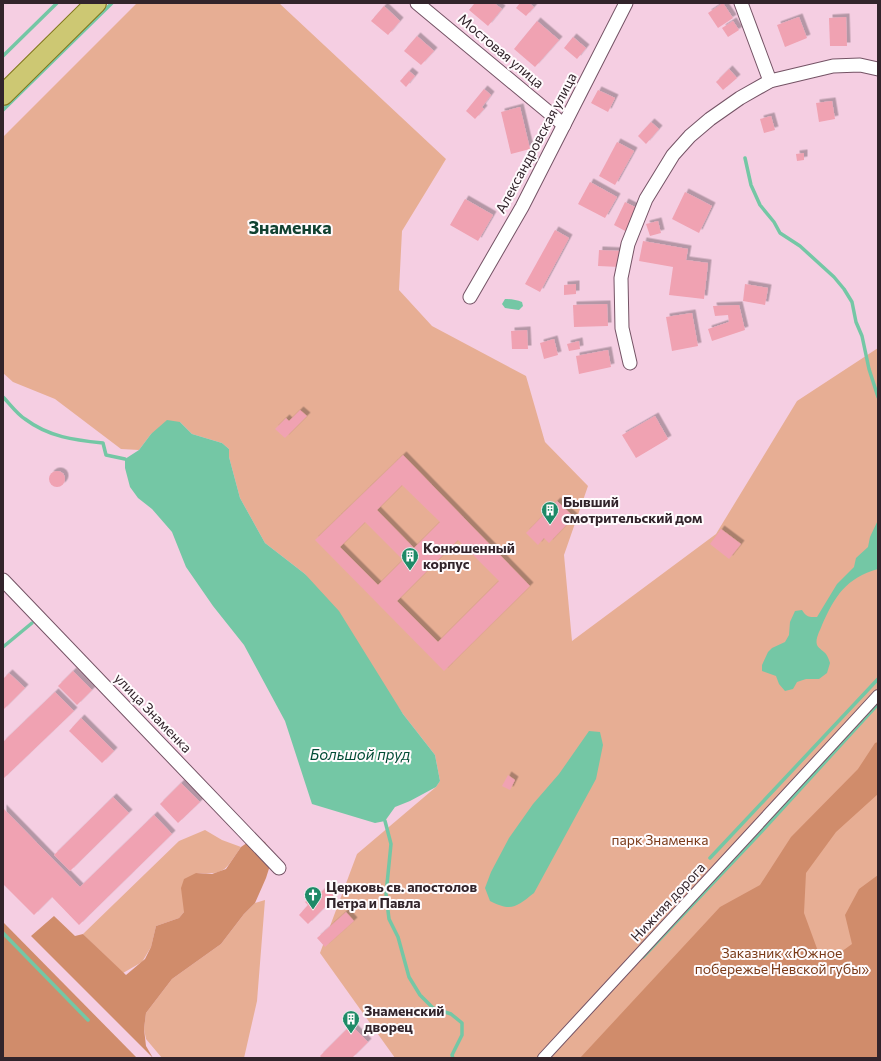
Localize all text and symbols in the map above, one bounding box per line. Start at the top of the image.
street label: Мостовая улица [455,10,548,91]
street label: Александровская улица [491,70,580,216]
district label: Знаменка [248,216,332,238]
place label: Бывший смотрительский дом [563,493,702,526]
building icon: Бывший смотрительский дом [540,500,560,525]
place label: Конюшенный корпус [423,539,515,572]
building icon: Конюшенный корпус [400,546,420,571]
street label: улица Знаменка [111,669,196,756]
water label: Большой пруд [310,745,410,763]
park label: парк Знаменка [612,831,708,848]
street label: Нижняя дорога [627,859,708,945]
place label: Церковь св. апостолов Петра и Павла [326,878,477,911]
church icon: Церковь св. апостолов Петра и Павла [303,885,323,910]
park label: Заказник «Южное побережье Невской губы» [695,944,869,977]
place label: Знаменский дворец [364,1002,445,1035]
building icon: Знаменский дворец [341,1009,361,1034]

